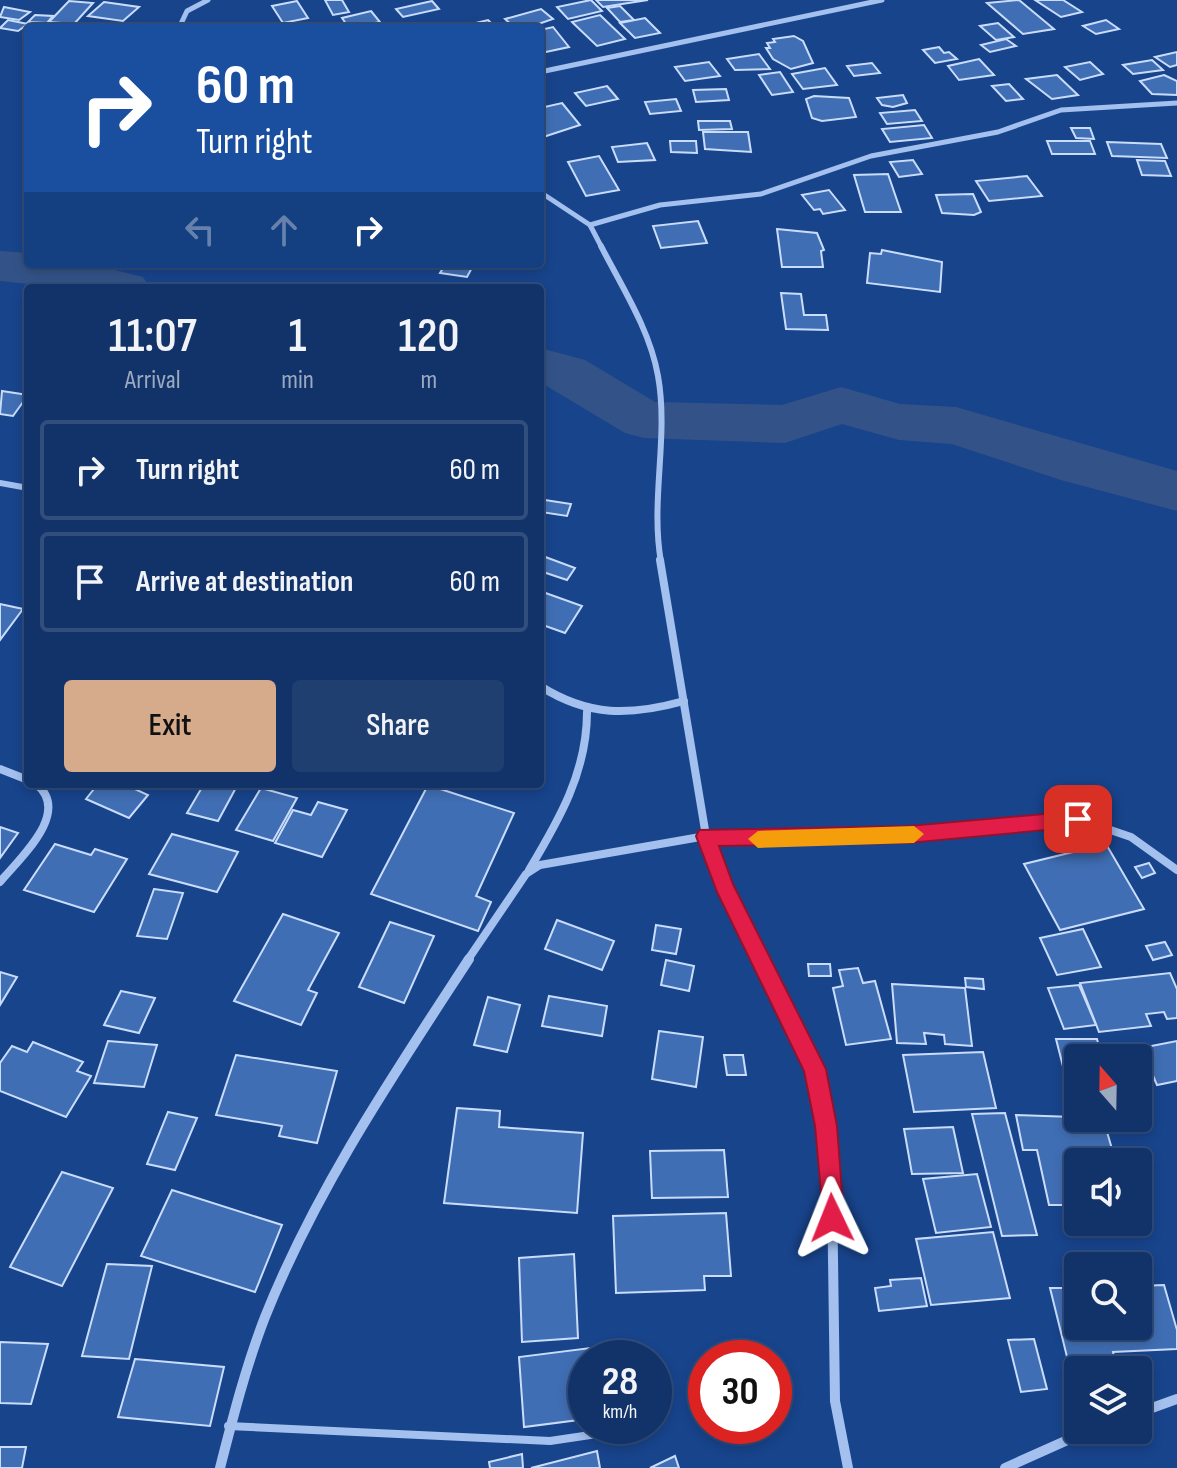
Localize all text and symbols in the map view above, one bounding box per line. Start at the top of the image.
text: 60 m [196,53,295,120]
icon: right [64,56,168,160]
text: Turn right [196,121,313,164]
icon: left [178,208,222,252]
icon: ahead [262,208,306,252]
icon: right [346,208,390,252]
text: 11:07 [108,308,197,365]
text: 1 [289,308,307,365]
text: 120 [398,308,460,365]
text: Arrival [125,365,181,396]
text: min [281,365,314,396]
text: m [421,365,437,396]
icon: right [68,448,112,492]
text: Turn right [136,452,239,488]
text: 60 m [449,452,500,488]
icon: arrive [68,560,112,604]
text: Arrive at destination [136,564,353,600]
text: 60 m [449,564,500,600]
button: Exit [64,680,276,772]
button: Share [292,680,504,772]
pin [1044,785,1112,853]
icon: arrive [1056,797,1100,841]
north arrow [1064,1044,1152,1132]
map controls [1064,1044,1152,1444]
button: sound [1064,1148,1152,1236]
position arrow [790,1176,874,1260]
button: search [1064,1252,1152,1340]
speed limit sign: 30 [688,1340,792,1444]
button: layers [1064,1356,1152,1444]
text: 28 [602,1358,638,1406]
text: km/h [603,1400,637,1424]

